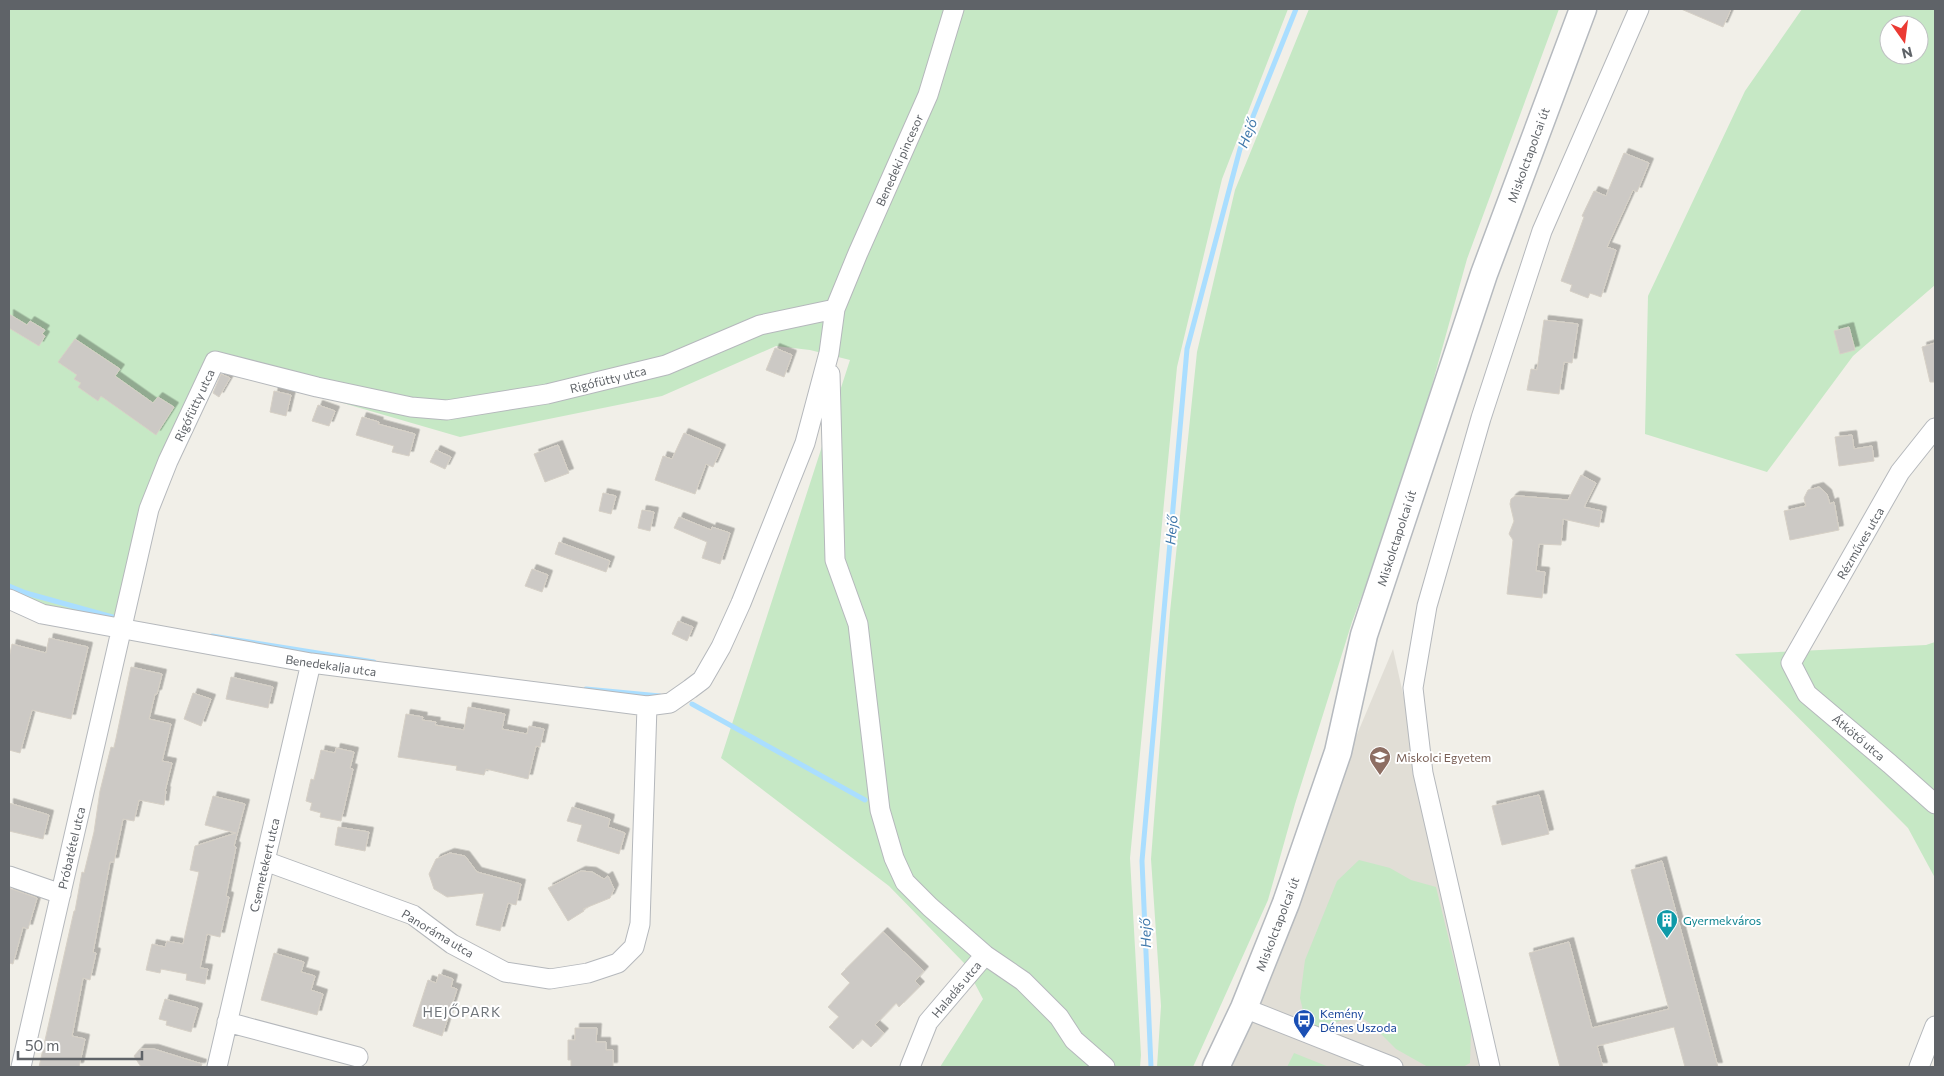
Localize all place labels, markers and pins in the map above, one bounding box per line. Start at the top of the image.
school or university icon: Miskolci Egyetem [1368,745,1392,776]
place label: Miskolci Egyetem [1396,750,1491,764]
building icon: Gyermekváros [1655,908,1679,939]
place label: Gyermekváros [1683,913,1761,927]
place label: Kemény Dénes Uszoda [1320,1006,1397,1034]
bus stop icon: Kemény Dénes Uszoda [1292,1008,1316,1039]

